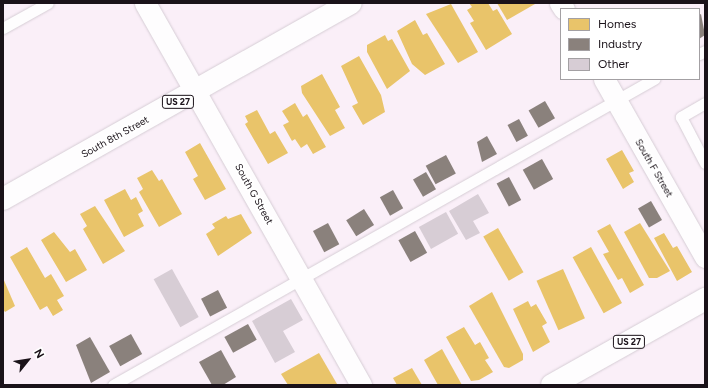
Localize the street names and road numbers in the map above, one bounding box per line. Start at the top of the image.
road number: US 27 [161,95,195,109]
street label: South 8th Street [79,113,151,161]
street label: South F Street [632,137,676,199]
street label: South G Street [232,162,276,226]
road number: US 27 [612,335,646,349]

